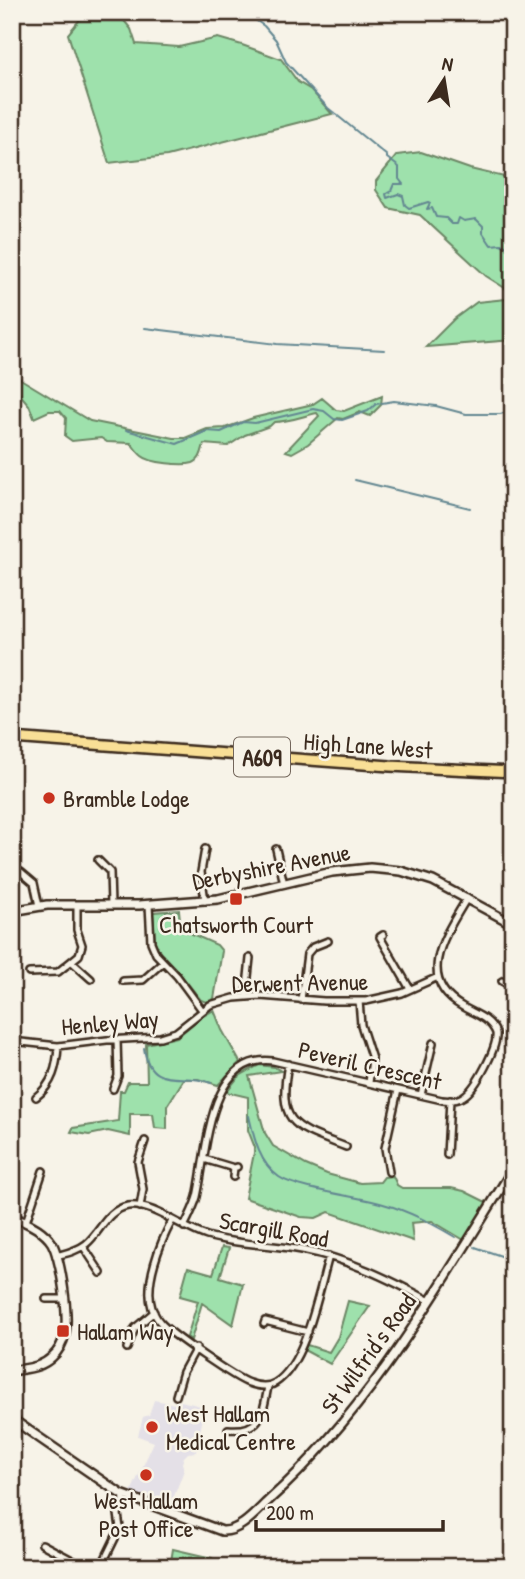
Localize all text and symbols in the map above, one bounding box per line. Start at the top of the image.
north arrow [410,46,480,116]
text: N [440,50,455,77]
street label: High Lane West [303,725,434,766]
road number: A609 [234,737,290,776]
place label: Bramble Lodge [63,782,190,814]
marker: Bramble Lodge [41,790,57,806]
street label: Derbyshire Avenue [189,835,353,897]
marker: Chatsworth Court [228,891,244,907]
place label: Chatsworth Court [159,908,314,940]
street label: Derwent Avenue [232,965,369,999]
street label: Henley Way [60,1002,160,1042]
street label: Peveril Crescent [295,1033,445,1097]
street label: Scargill Road [217,1204,331,1254]
street label: St Wilfrid's Road [313,1286,423,1420]
place label: Hallam Way [77,1315,174,1347]
marker: Hallam Way [55,1323,71,1339]
place label: West Hallam Medical Centre [166,1397,296,1457]
marker: West Hallam Medical Centre [144,1419,160,1435]
marker: West Hallam Post Office [138,1467,154,1483]
place label: West Hallam Post Office [94,1484,198,1544]
scale bar [256,1488,443,1532]
text: 200 m [266,1498,314,1527]

